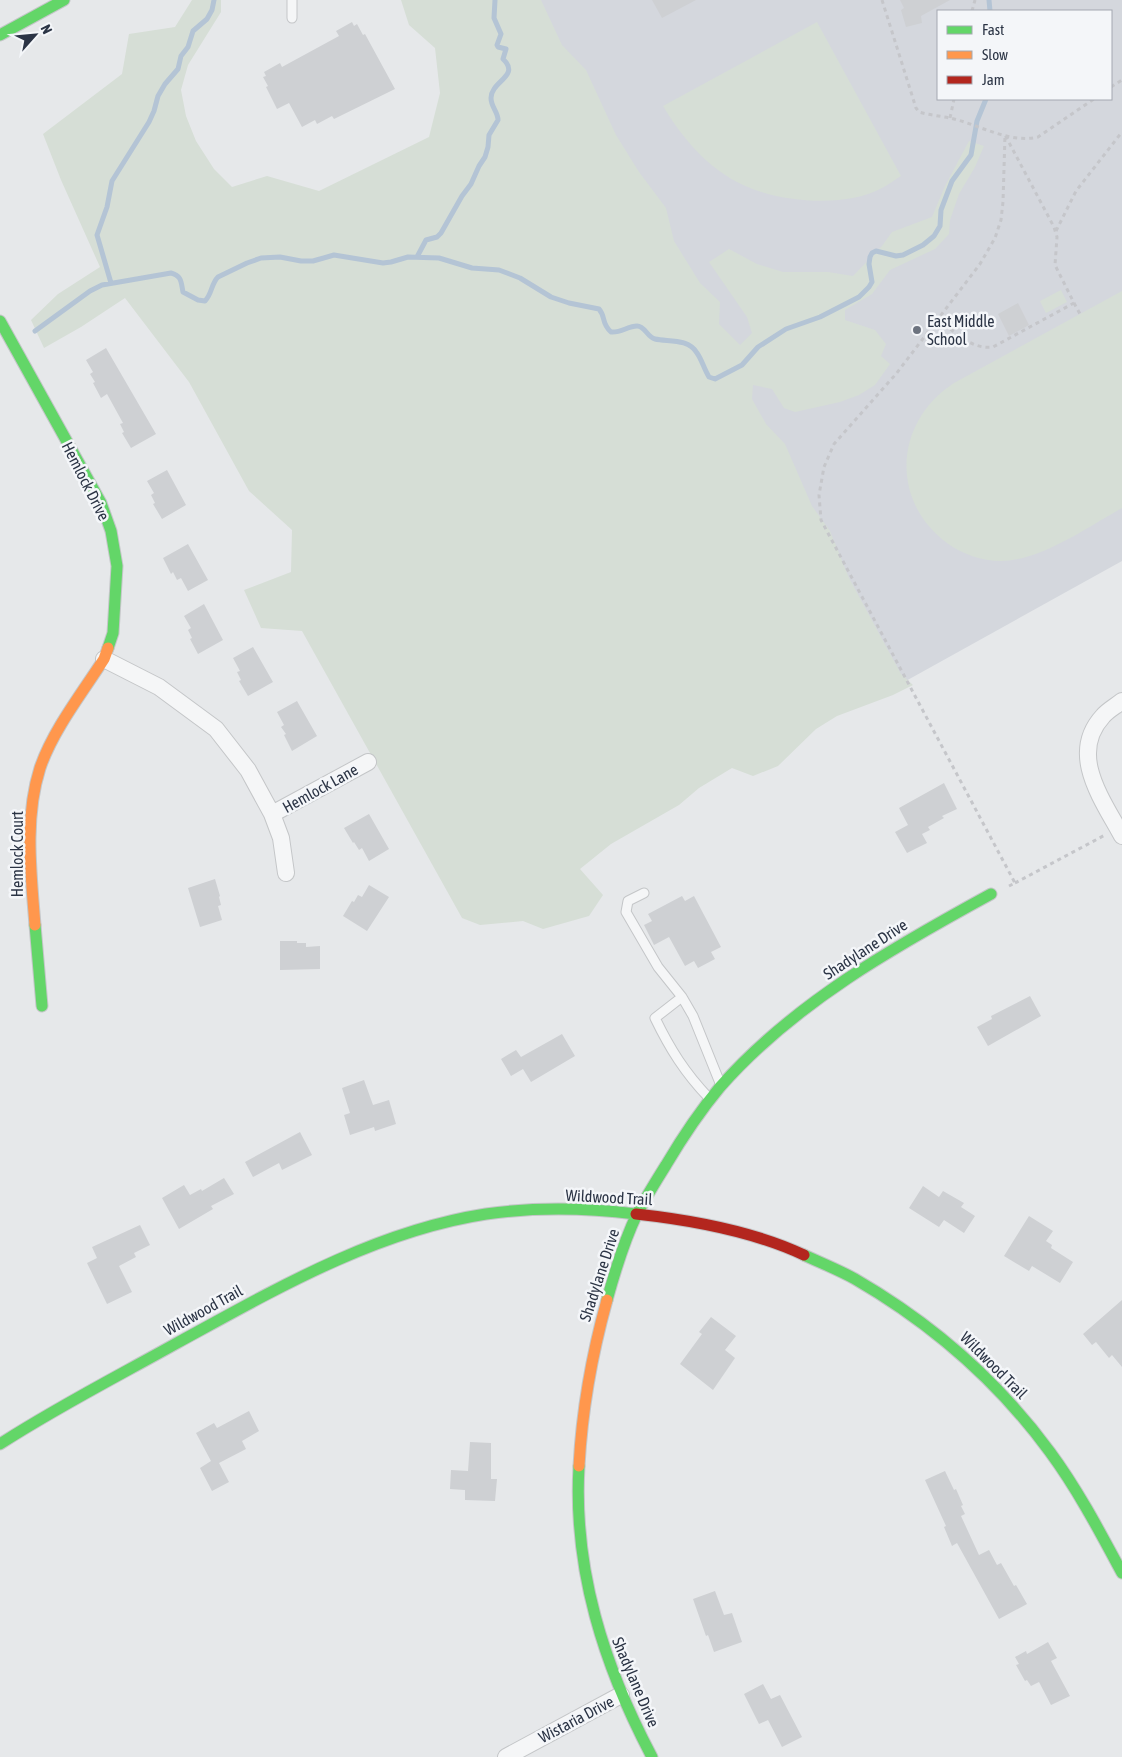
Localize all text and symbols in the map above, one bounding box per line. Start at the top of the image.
north arrow [10,10,60,60]
legend [937,10,1112,100]
text: Fast [982,21,1004,38]
text: N [38,22,56,36]
text: Slow [982,46,1008,63]
text: Jam [982,71,1005,88]
place label: East Middle School [927,312,995,348]
marker: East Middle School [911,324,923,336]
street label: Hemlock Drive [58,439,114,523]
street label: Hemlock Lane [279,760,361,816]
street label: Hemlock Court [8,810,26,897]
street label: Shadylane Drive [820,915,911,984]
street label: Wildwood Trail [565,1186,654,1208]
street label: Shadylane Drive [576,1227,623,1324]
street label: Wildwood Trail [161,1281,246,1339]
street label: Wildwood Trail [957,1328,1032,1403]
street label: Shadylane Drive [608,1634,663,1730]
street label: Wistaria Drive [536,1692,616,1746]

